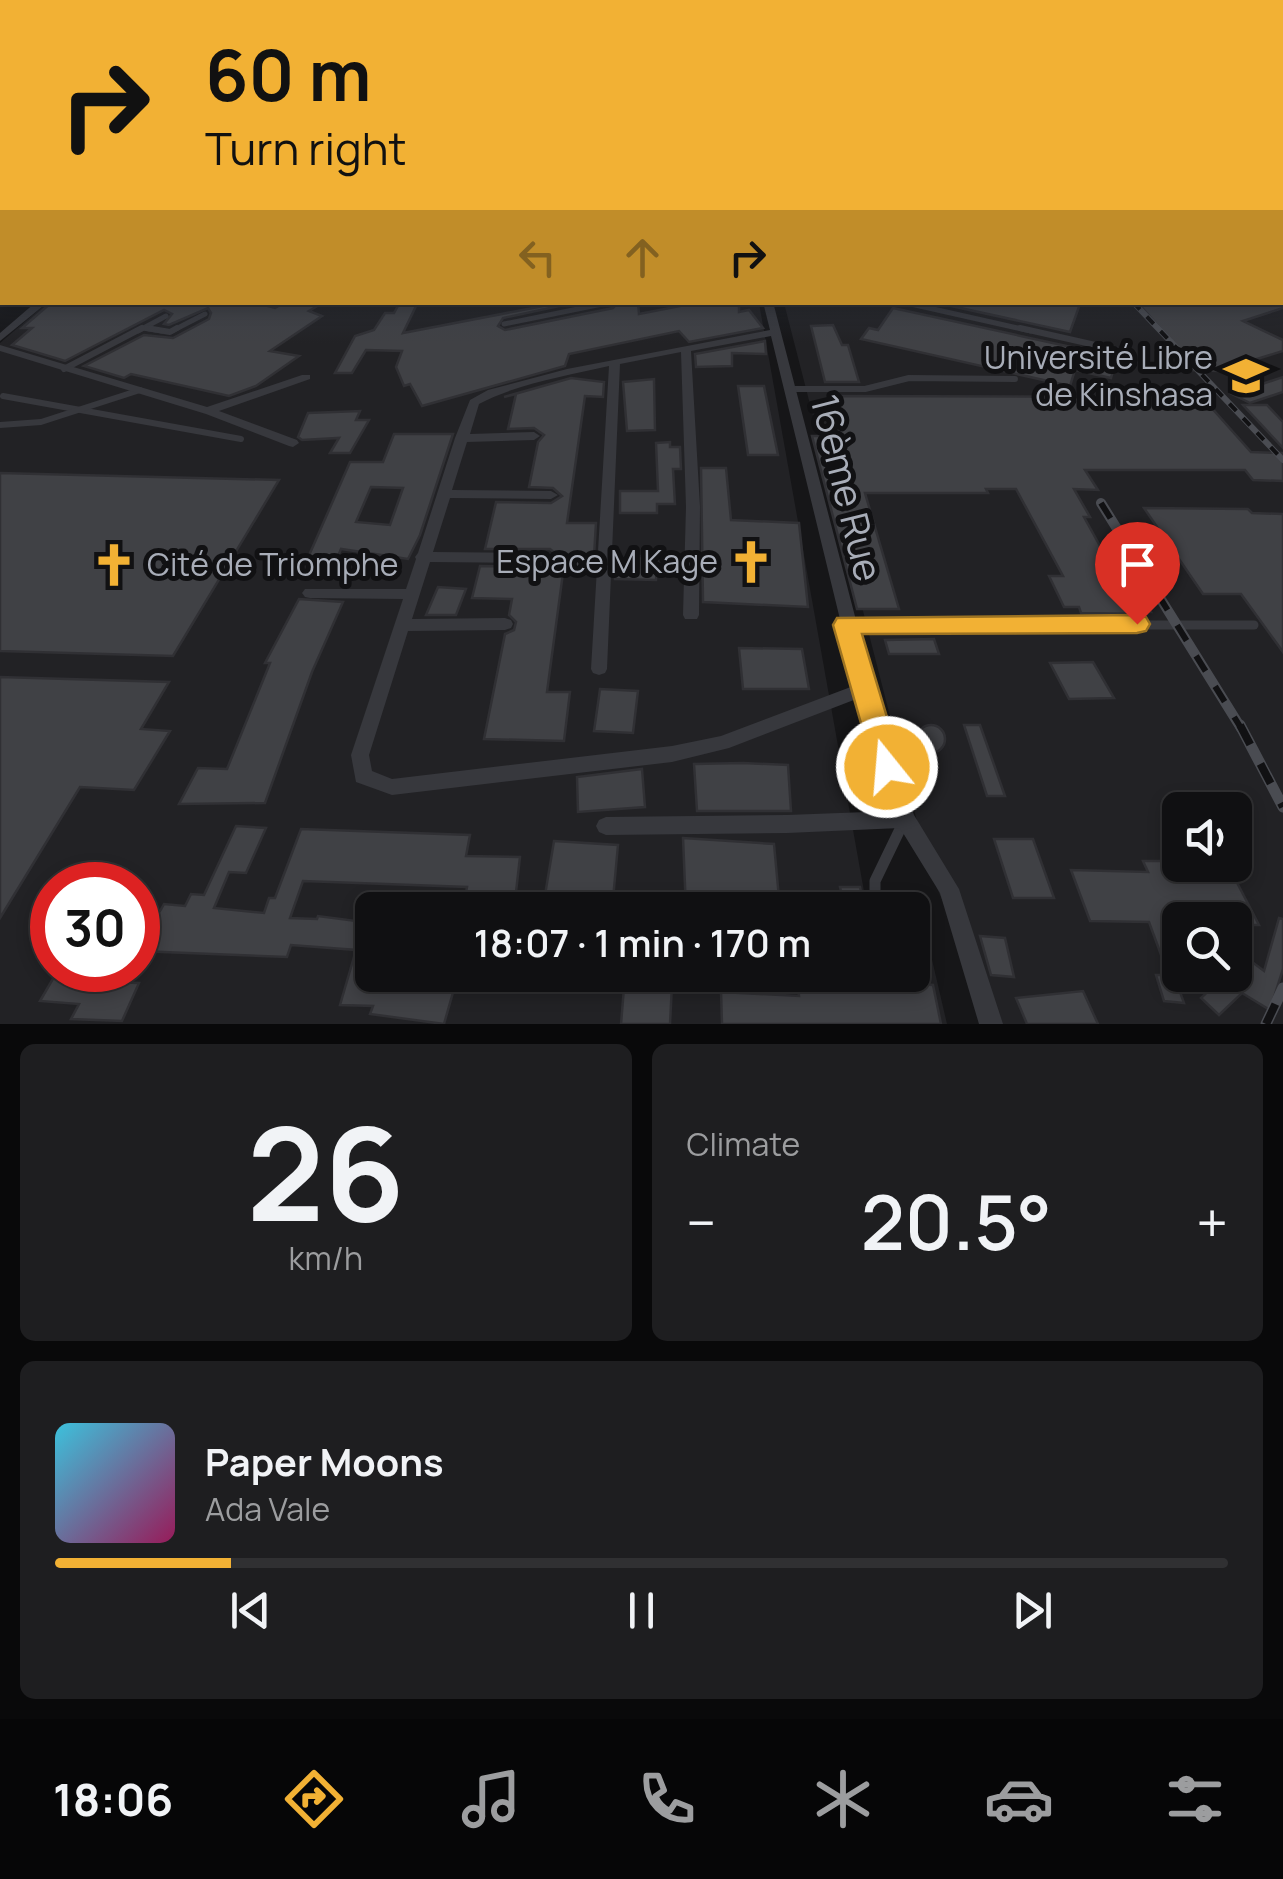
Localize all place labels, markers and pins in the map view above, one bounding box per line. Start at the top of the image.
place label: Université Libre de Kinshasa [984,335,1213,416]
school or university icon: Université Libre de Kinshasa [1222,352,1270,400]
pin [1095,522,1180,625]
church icon: Espace M Kage [727,538,775,586]
place label: Espace M Kage [496,539,718,583]
church icon: Cité de Triomphe [90,541,138,589]
place label: Cité de Triomphe [147,542,399,586]

